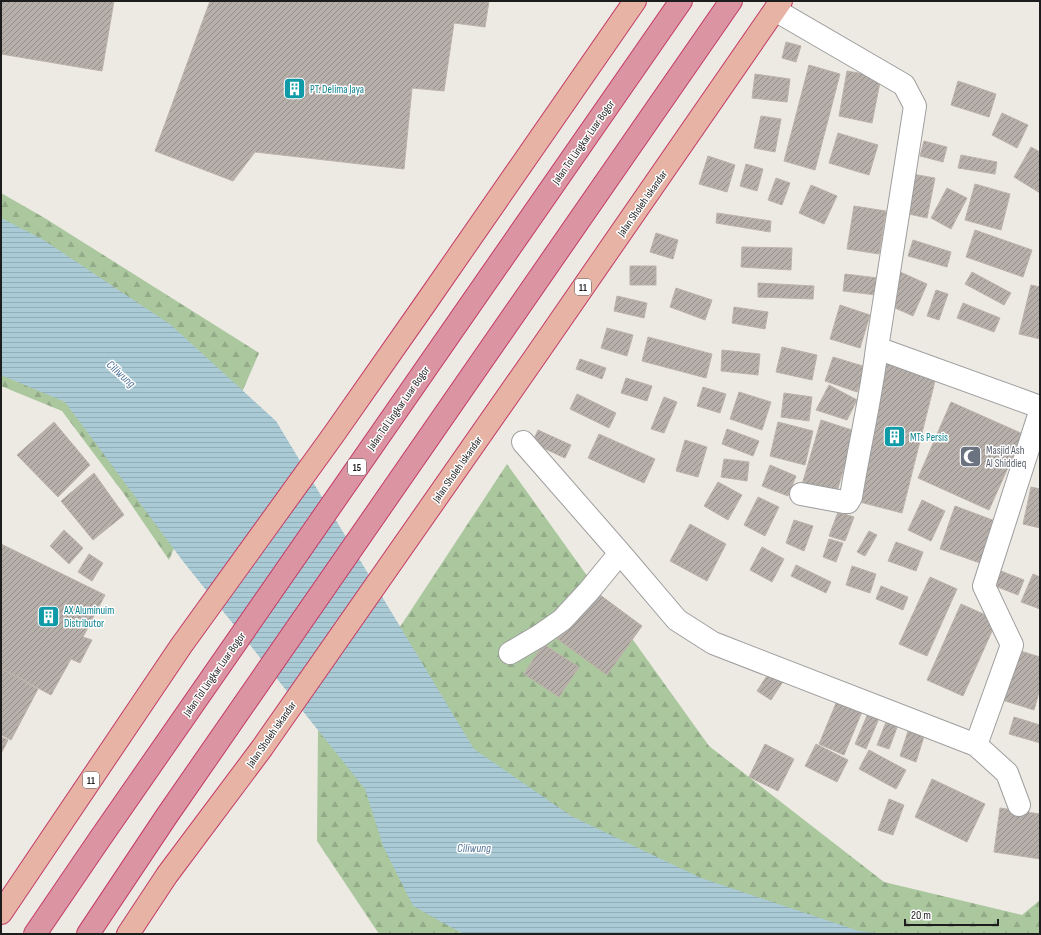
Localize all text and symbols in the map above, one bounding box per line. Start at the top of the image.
building icon: PT. Delima Jaya [282,76,308,102]
place label: PT. Delima Jaya [310,83,364,96]
street label: Jalan Tol Lingkar Luar Bogor [549,98,617,187]
street label: Jalan Sholeh Iskandar [614,168,670,240]
road number: 11 [575,279,591,295]
water label: Ciliwung [103,357,138,391]
street label: Jalan Tol Lingkar Luar Bogor [364,364,432,453]
building icon: MTs Persis [881,424,907,450]
place label: MTs Persis [910,431,948,444]
street label: Jalan Sholeh Iskandar [429,434,485,506]
mosque icon: Masjid Ash Al Shiddieq [957,443,983,469]
place label: Masjid Ash Al Shiddieq [985,444,1026,470]
road number: 15 [348,459,366,475]
building icon: AX Aluminuim Distributor [35,603,61,629]
place label: AX Aluminuim Distributor [63,604,114,630]
street label: Jalan Tol Lingkar Luar Bogor [180,630,248,719]
street label: Jalan Sholeh Iskandar [243,699,299,771]
road number: 11 [83,772,99,788]
water label: Ciliwung [457,841,491,856]
scale bar [905,901,998,927]
text: 20 m [911,908,931,923]

